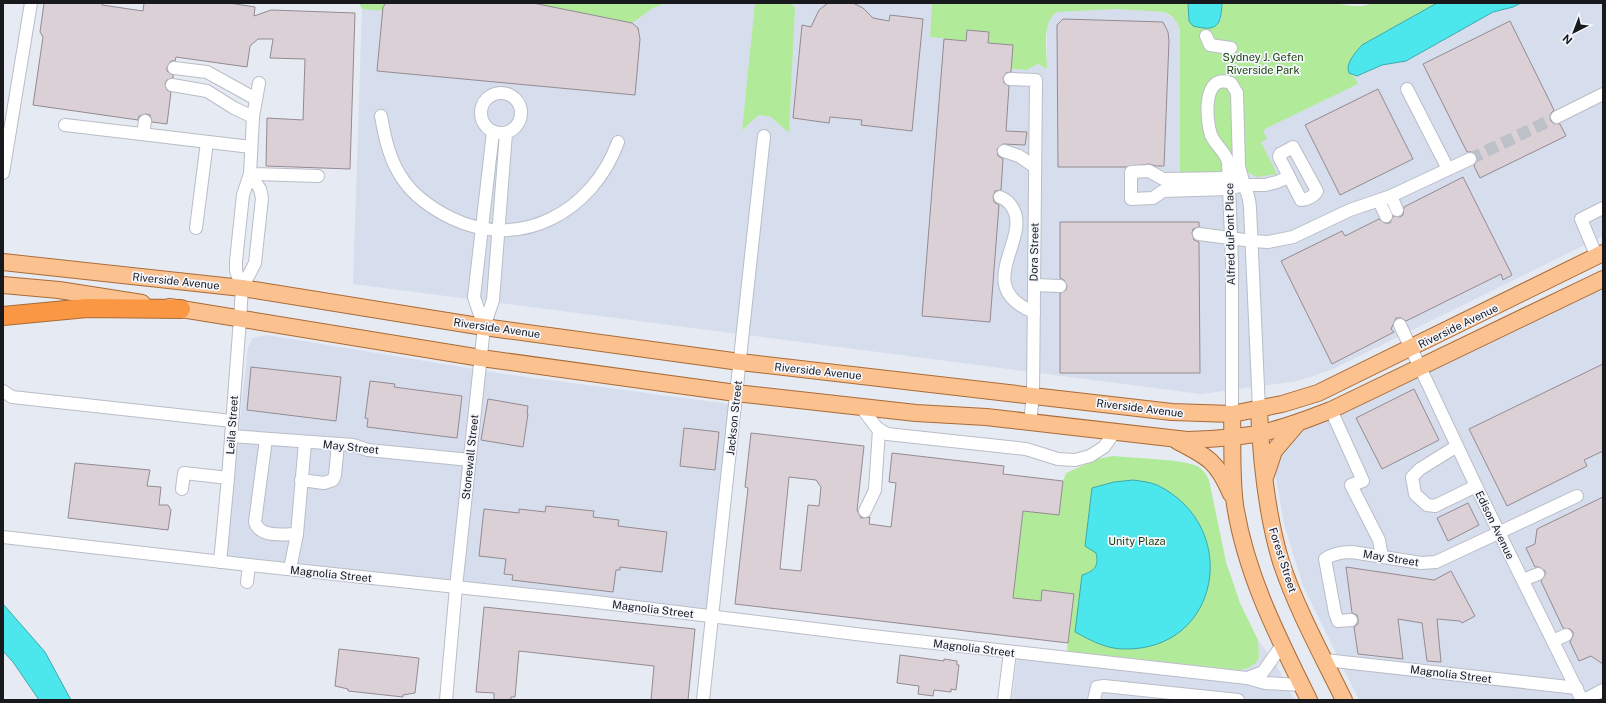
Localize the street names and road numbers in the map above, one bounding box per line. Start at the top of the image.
street label: Alfred duPont Place [1223,183,1237,285]
street label: Dora Street [1027,222,1041,282]
street label: Riverside Avenue [132,270,220,292]
street label: Riverside Avenue [1416,301,1500,351]
street label: Riverside Avenue [453,316,541,340]
street label: Riverside Avenue [774,360,862,382]
street label: Jackson Street [724,380,744,456]
street label: Leila Street [224,395,240,455]
street label: Riverside Avenue [1096,397,1184,419]
street label: Stonewall Street [460,414,480,500]
street label: May Street [322,438,380,456]
street label: Edison Avenue [1473,489,1517,561]
street label: Forest Street [1267,526,1299,594]
street label: May Street [1362,548,1420,568]
street label: Magnolia Street [290,564,372,584]
street label: Magnolia Street [612,598,694,620]
street label: Magnolia Street [933,637,1015,659]
street label: Magnolia Street [1410,663,1492,685]

